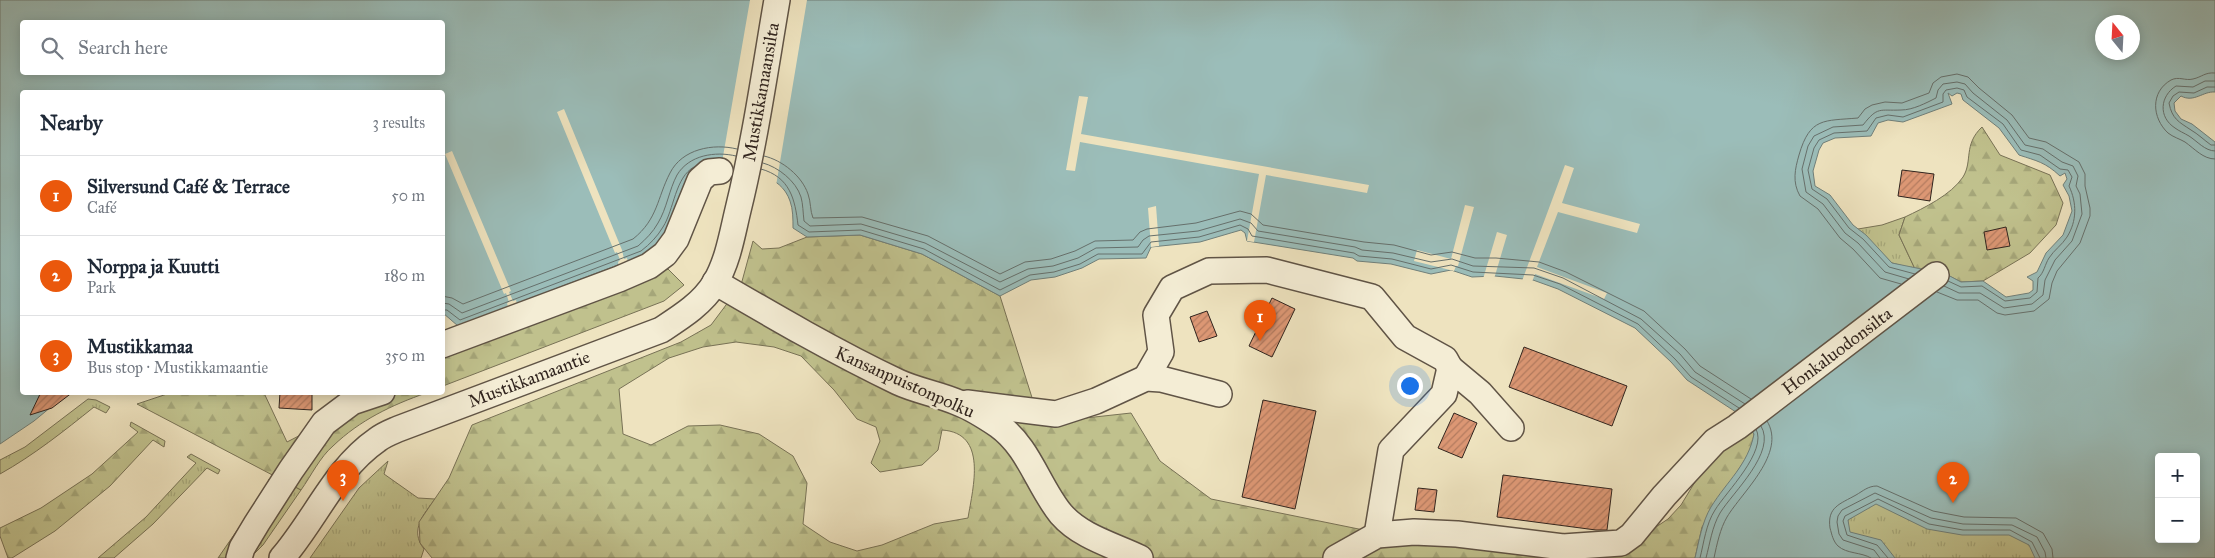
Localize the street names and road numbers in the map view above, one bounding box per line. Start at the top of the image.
street label: Mustikkamaansilta [738,21,784,163]
street label: Honkaluodonsilta [1778,302,1897,400]
street label: Kansanpuistonpolku [832,341,979,423]
street label: Mustikkamaantie [465,346,593,412]

